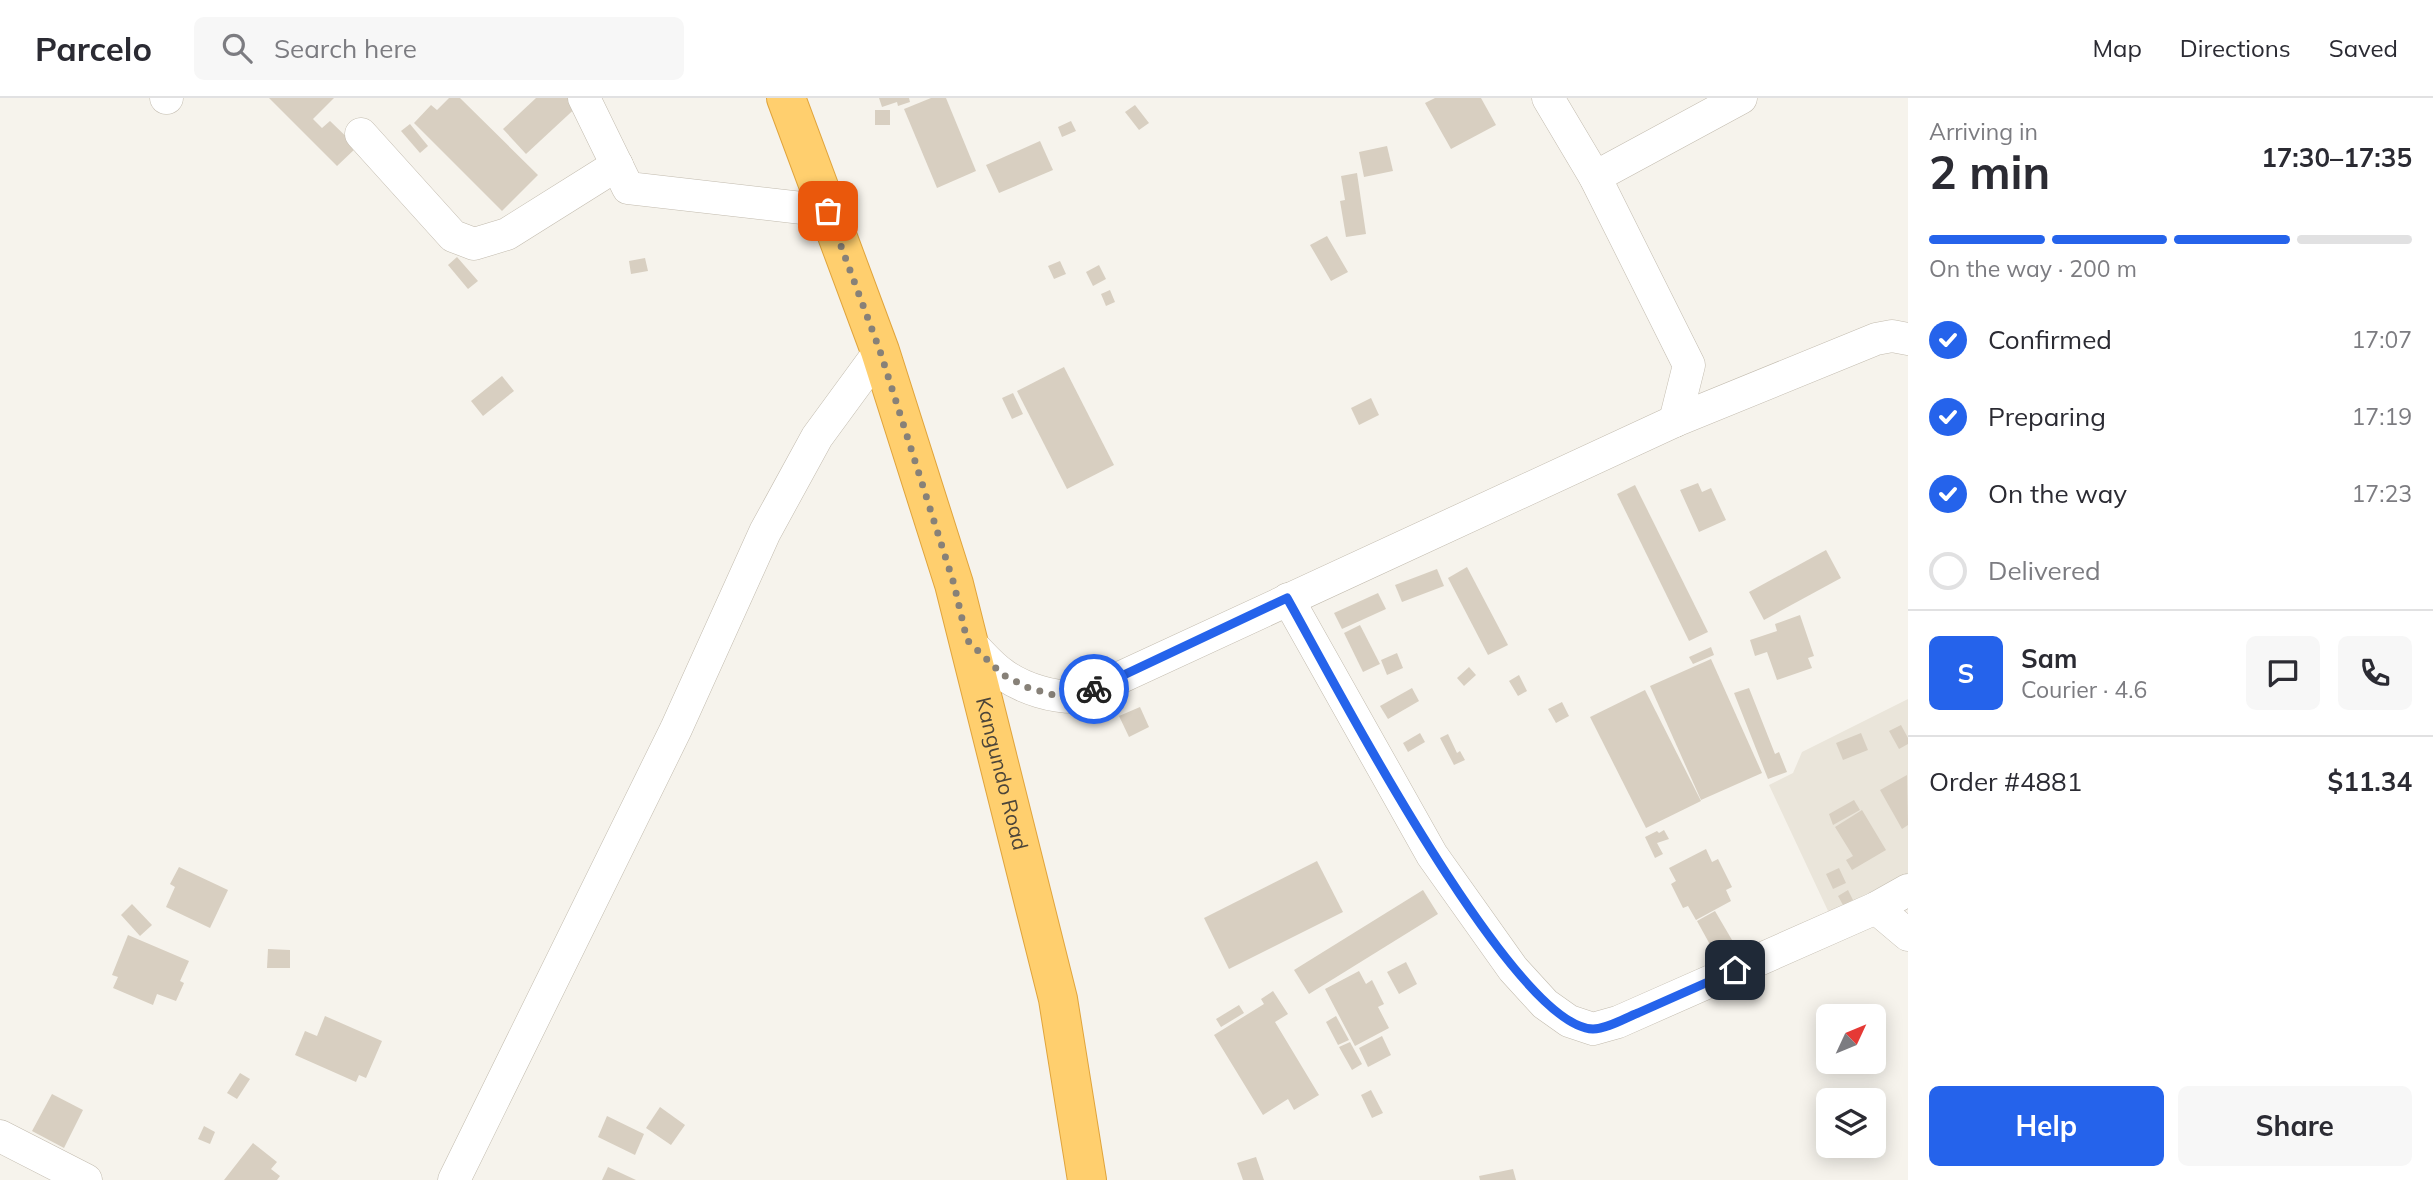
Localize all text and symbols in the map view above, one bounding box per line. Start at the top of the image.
search box [194,17,684,80]
text: Parcelo [35,28,152,69]
icon: search [218,29,256,67]
text: Search here [274,32,417,65]
text: Map [2092,33,2142,63]
text: Directions [2180,33,2291,63]
text: Saved [2329,33,2398,63]
text: Arriving in [1929,117,2038,146]
text: 17:30–17:35 [2261,141,2412,174]
text: 2 min [1929,143,2050,201]
pin [798,181,858,241]
icon: bag [809,192,847,230]
text: On the way · 200 m [1929,254,2137,283]
icon: check [1929,321,1967,359]
text: Confirmed [1988,323,2112,356]
text: 17:07 [2352,325,2412,354]
icon: check [1929,398,1967,436]
text: Preparing [1988,400,2106,433]
text: 17:19 [2352,402,2412,431]
icon: check [1929,475,1967,513]
text: On the way [1988,477,2127,510]
text: 17:23 [2352,479,2412,508]
text: Delivered [1988,554,2101,587]
button: chat [2246,636,2320,710]
button: phone [2338,636,2412,710]
text: Sam [2021,642,2077,675]
courier [1059,654,1129,724]
text: S [1958,657,1974,690]
icon: bike [1075,670,1113,708]
text: Courier · 4.6 [2021,675,2147,704]
street label: Kangundo Road [971,694,1034,853]
text: Order #4881 [1929,765,2082,798]
text: $11.34 [2328,765,2412,798]
pin [1705,940,1765,1000]
icon: home [1716,951,1754,989]
north arrow [1816,1004,1886,1074]
map controls [1816,1004,1886,1158]
button: Help [1929,1086,2164,1166]
button: Share [2178,1086,2412,1166]
button: layers [1816,1088,1886,1158]

